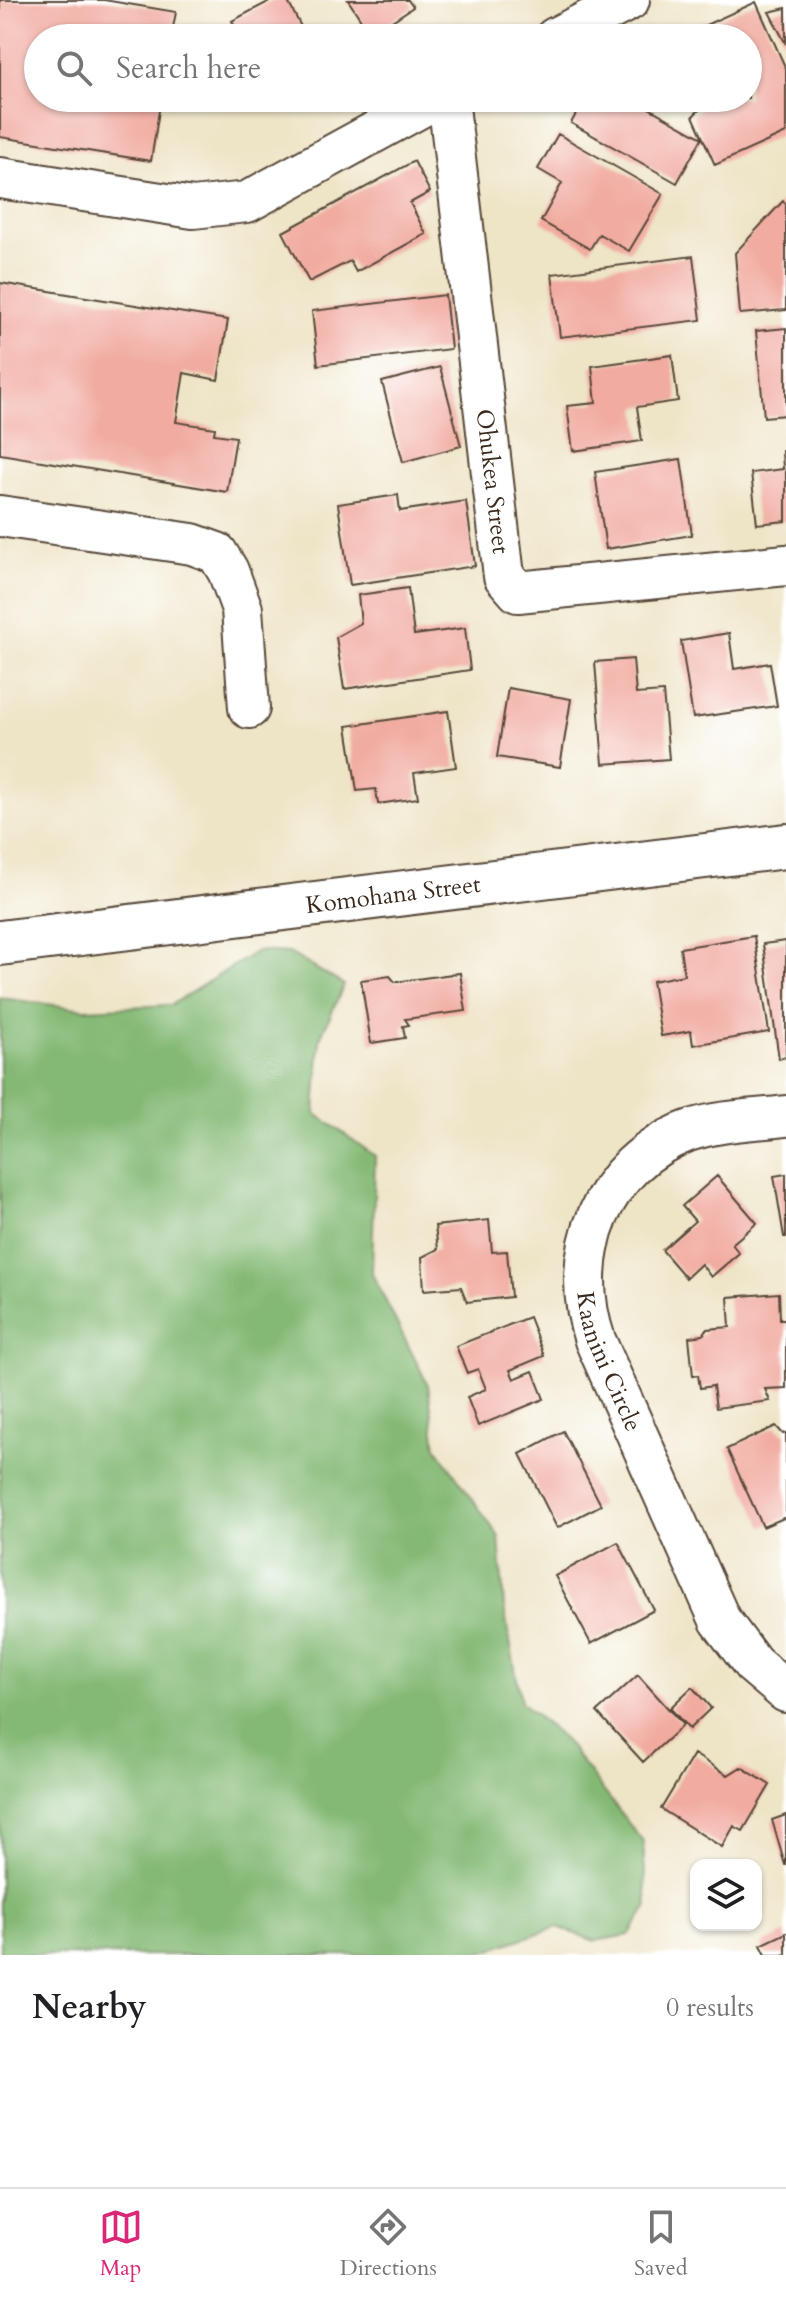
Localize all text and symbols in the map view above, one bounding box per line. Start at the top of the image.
search box [24,24,762,112]
icon: search [52,46,96,90]
text: Search here [116,48,261,89]
street label: Ohukea Street [468,407,517,556]
street label: Komohana Street [304,868,483,922]
street label: Kaanini Circle [568,1290,650,1437]
map controls [690,1859,762,1931]
button: layers [690,1859,762,1931]
text: Nearby [32,1984,147,2030]
text: 0 results [666,1990,754,2025]
tab: Map [99,2205,143,2283]
tab: Directions [340,2205,437,2283]
tab: Saved [634,2205,687,2283]

